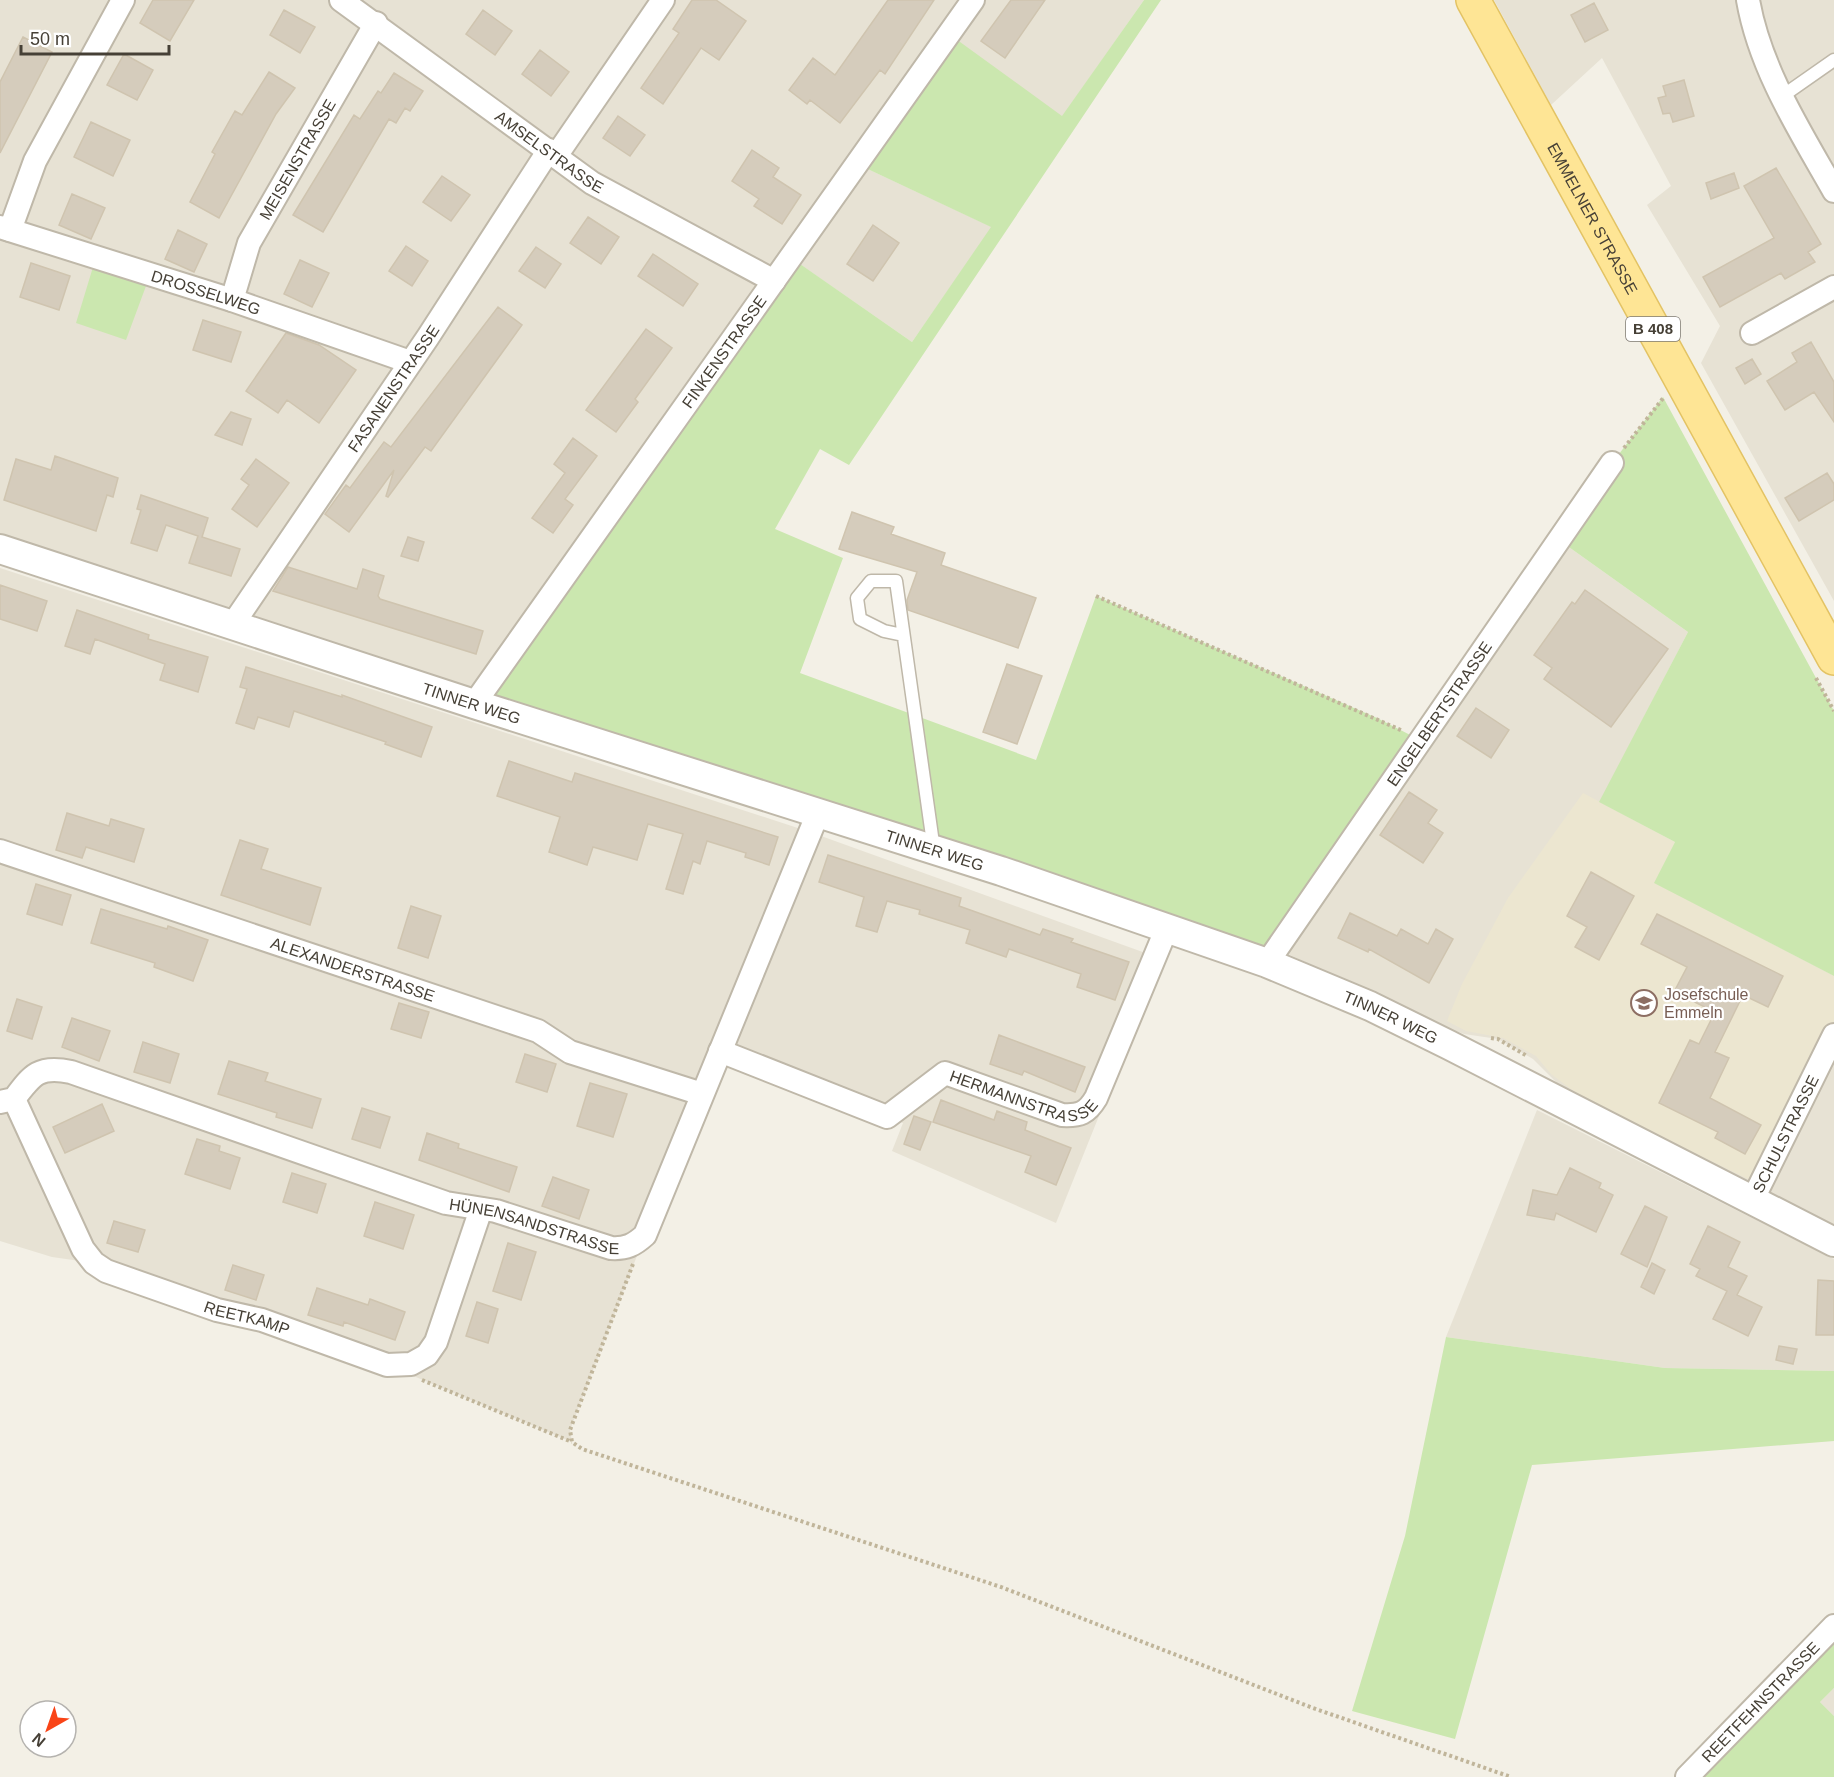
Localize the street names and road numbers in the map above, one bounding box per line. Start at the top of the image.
street label: MEISENSTRASSE [256,96,339,223]
street label: AMSELSTRASSE [492,108,606,197]
street label: EMMELNER STRASSE [1544,140,1641,297]
street label: DROSSELWEG [149,267,263,318]
street label: FINKENSTRASSE [679,293,770,411]
road number: B 408 [1626,317,1680,341]
street label: FASANENSTRASSE [345,322,442,455]
street label: ENGELBERTSTRASSE [1384,639,1495,789]
street label: TINNER WEG [420,680,523,727]
street label: TINNER WEG [883,827,986,874]
street label: ALEXANDERSTRASSE [269,934,437,1005]
street label: TINNER WEG [1341,988,1440,1047]
street label: HERMANNSTRASSE [947,1067,1101,1125]
street label: SCHULSTRASSE [1749,1072,1822,1196]
street label: HÜNENSANDSTRASSE [448,1196,619,1257]
street label: REETKAMP [202,1298,292,1338]
street label: REETFEHNSTRASSE [1698,1639,1823,1766]

